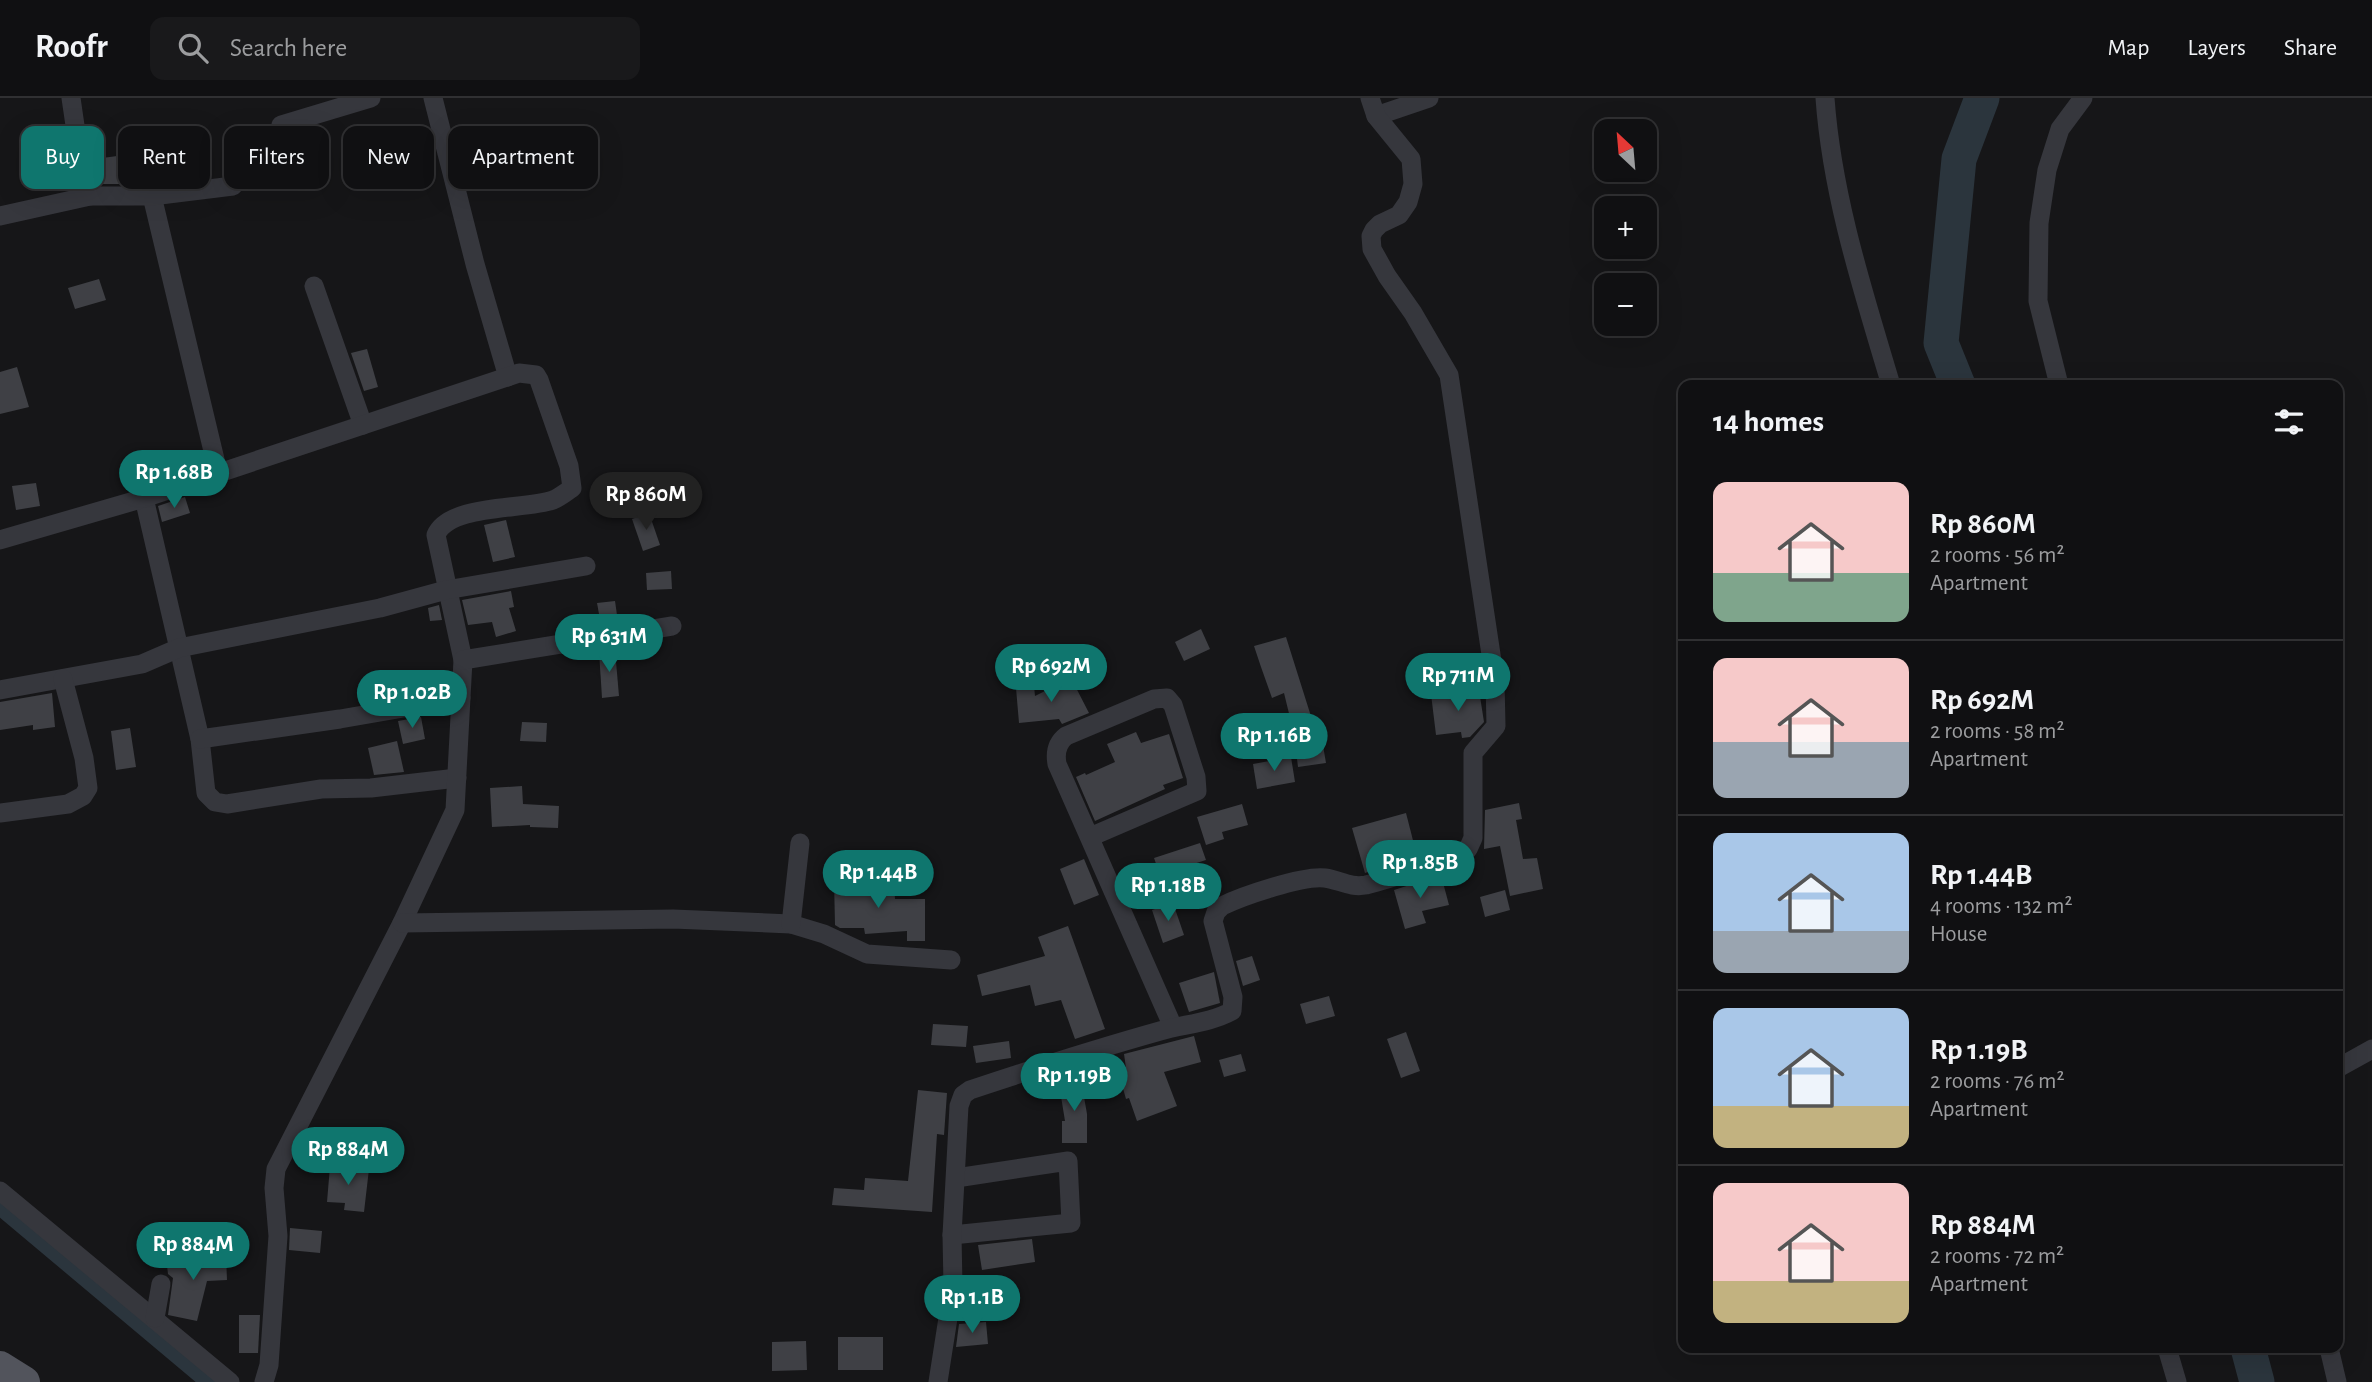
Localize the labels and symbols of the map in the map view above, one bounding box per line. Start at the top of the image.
north arrow [1594,119,1657,182]
pin: Rp 1.68B [102,450,246,510]
pin: Rp 860M [581,472,711,532]
pin: Rp 631M [544,614,674,674]
pin: Rp 692M [986,644,1116,704]
pin: Rp 711M [1393,654,1523,713]
pin: Rp 1.02B [340,670,484,730]
pin: Rp 1.16B [1202,714,1346,773]
pin: Rp 1.85B [1348,840,1492,900]
pin: Rp 1.44B [806,850,950,910]
pin: Rp 1.18B [1096,864,1240,923]
pin: Rp 1.19B [1002,1054,1146,1113]
pin: Rp 884M [283,1128,413,1187]
pin: Rp 884M [128,1222,258,1282]
pin: Rp 1.1B [907,1276,1037,1335]

